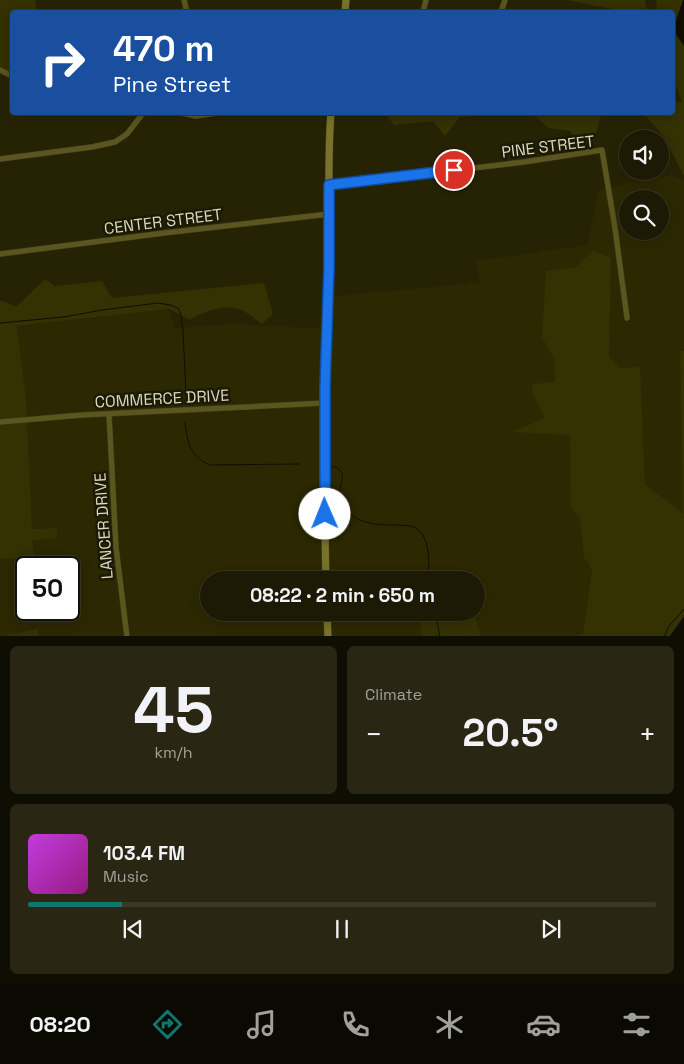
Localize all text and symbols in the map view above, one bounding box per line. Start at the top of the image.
text: 470 m [113,27,215,71]
icon: right [30,30,95,95]
text: Pine Street [113,70,231,98]
street label: PINE STREET [500,130,596,163]
map controls [619,130,669,240]
button: sound [619,130,669,180]
pin [433,149,475,191]
icon: arrive [440,156,468,184]
button: search [619,190,669,240]
street label: CENTER STREET [103,204,223,239]
street label: COMMERCE DRIVE [94,384,230,413]
street label: LANCER DRIVE [89,472,118,580]
position arrow [298,487,350,539]
speed limit sign: 50 [15,556,80,621]
text: 08:22 · 2 min · 650 m [250,583,435,608]
text: 45 [133,668,214,751]
text: Climate [365,684,422,705]
text: 20.5° [463,709,558,757]
text: − [365,716,382,752]
text: + [639,716,656,752]
text: km/h [154,742,193,763]
text: 103.4 FM [103,841,185,866]
text: Music [103,866,149,887]
icon: previous [119,915,147,943]
icon: pause [328,915,356,943]
icon: next [537,915,565,943]
icon: directions [150,1007,185,1042]
icon: music [244,1007,279,1042]
icon: phone [338,1007,373,1042]
icon: climate [432,1007,467,1042]
icon: car [526,1007,561,1042]
icon: filters [619,1007,654,1042]
text: 08:20 [29,1010,91,1038]

